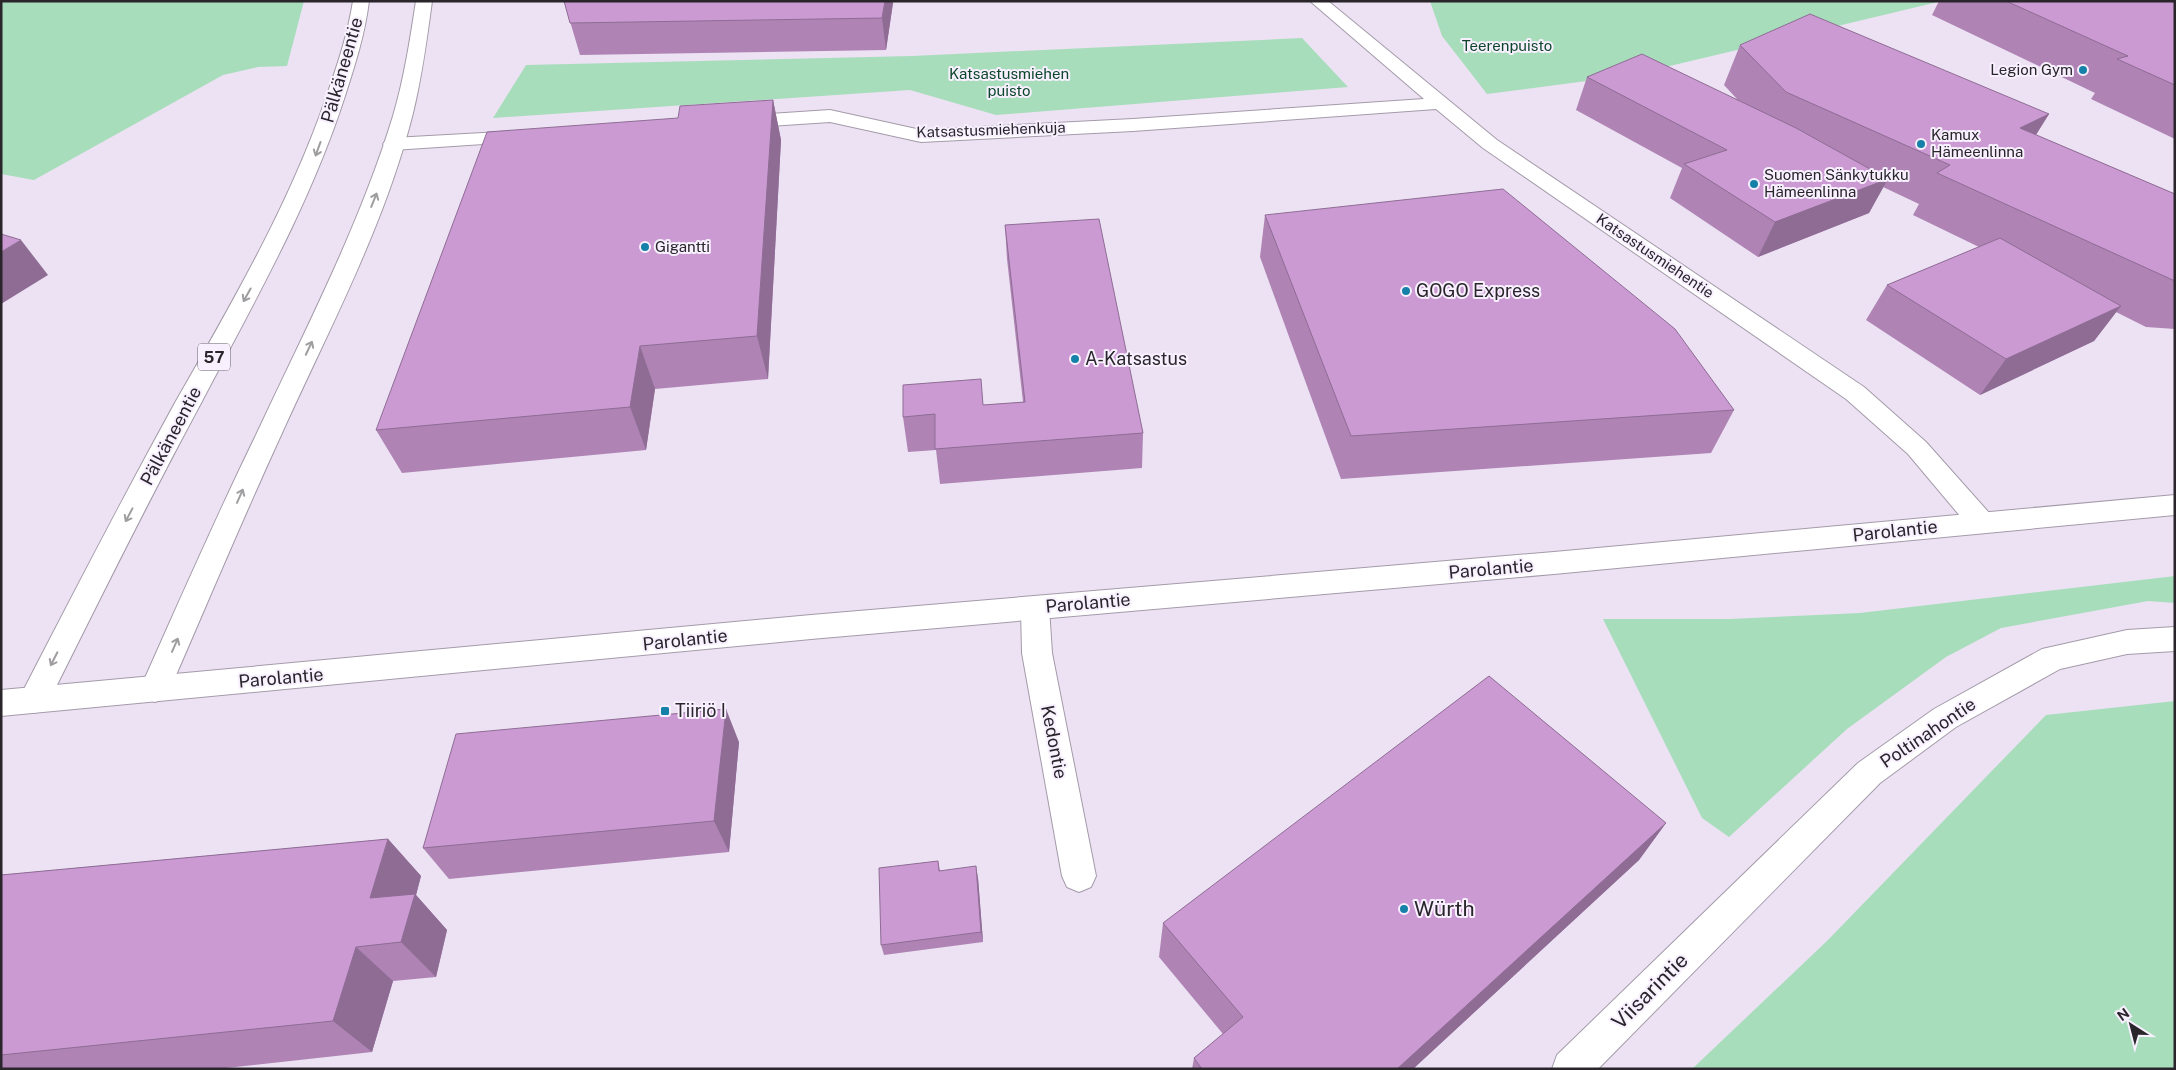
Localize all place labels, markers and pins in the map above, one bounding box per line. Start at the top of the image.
place label: Legion Gym [1990,61,2073,78]
marker: Legion Gym [2077,64,2089,76]
place label: Kamux Hämeenlinna [1931,126,2023,160]
marker: Kamux Hämeenlinna [1915,138,1927,150]
place label: Suomen Sänkytukku Hämeenlinna [1764,166,1909,200]
marker: Suomen Sänkytukku Hämeenlinna [1748,178,1760,190]
place label: Gigantti [655,238,710,255]
marker: Gigantti [639,241,651,253]
place label: GOGO Express [1416,280,1540,301]
marker: GOGO Express [1400,285,1412,297]
place label: A-Katsastus [1085,348,1187,369]
marker: A-Katsastus [1069,353,1081,365]
place label: Tiiriö I [675,700,726,721]
marker: Tiiriö I [659,705,671,717]
place label: Würth [1414,896,1475,921]
marker: Würth [1398,903,1410,915]

